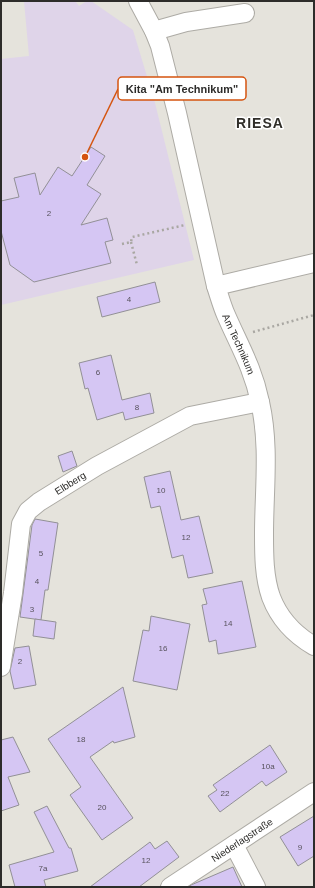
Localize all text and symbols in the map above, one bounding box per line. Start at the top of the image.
callout: Kita "Am Technikum" [118,77,246,100]
text: Kita "Am Technikum" [126,83,238,95]
district label: RIESA [236,115,284,131]
house number: 2 [47,209,52,218]
house number: 4 [127,295,132,304]
street label: Am Technikum [221,312,257,376]
house number: 6 [96,368,101,377]
house number: 8 [135,403,140,412]
street label: Elbberg [53,469,88,496]
house number: 10 [157,486,166,495]
house number: 12 [182,533,191,542]
house number: 5 [39,549,44,558]
house number: 4 [35,577,40,586]
house number: 3 [30,605,35,614]
house number: 14 [224,619,233,628]
house number: 16 [159,644,168,653]
house number: 2 [18,657,23,666]
house number: 18 [77,735,86,744]
house number: 10a [261,762,275,771]
house number: 22 [221,789,230,798]
house number: 20 [98,803,107,812]
street label: Niederlagstraße [209,815,275,864]
house number: 9 [298,843,303,852]
house number: 12 [142,856,151,865]
house number: 7a [39,864,48,873]

